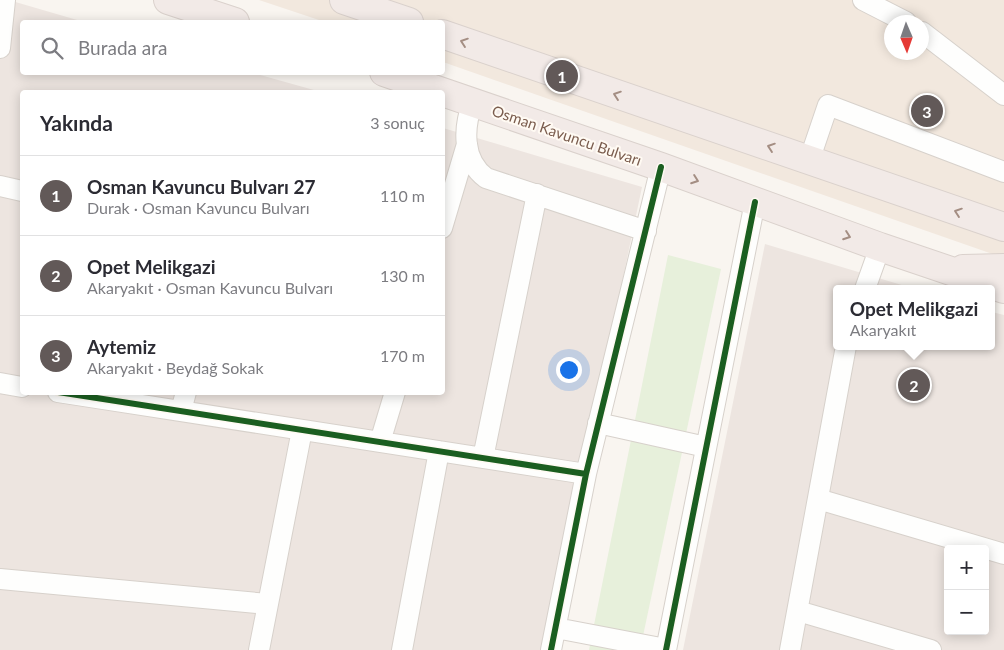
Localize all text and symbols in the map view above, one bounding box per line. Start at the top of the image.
north arrow [884,15,929,60]
search box [20,20,445,75]
icon: search [38,34,66,62]
text: Burada ara [78,36,167,59]
one-way arrow [460,37,469,47]
pin: 1 [546,57,578,95]
one-way arrow [614,91,622,101]
pin: 3 [911,92,943,130]
street label: Osman Kavuncu Bulvarı [490,101,644,169]
text: Yakında [40,110,113,135]
text: 3 sonuç [370,113,425,132]
one-way arrow [767,143,776,153]
one-way arrow [690,173,699,184]
text: Osman Kavuncu Bulvarı 27 [87,175,316,198]
text: 1 [51,186,61,205]
text: 110 m [380,186,425,205]
text: Durak · Osman Kavuncu Bulvarı [87,198,310,217]
one-way arrow [954,207,963,217]
one-way arrow [843,230,851,240]
text: Opet Melikgazi [87,255,215,278]
text: 2 [51,266,61,285]
text: 130 m [380,266,425,285]
text: Akaryakıt · Osman Kavuncu Bulvarı [87,278,333,297]
popup [833,285,995,350]
text: Opet Melikgazi [850,297,978,320]
text: Akaryakıt [850,320,916,339]
text: Aytemiz [87,335,156,358]
text: 3 [51,346,61,365]
text: 170 m [380,346,425,365]
your location [556,357,582,383]
text: Akaryakıt · Beydağ Sokak [87,358,264,377]
pin: 2 [898,366,930,404]
map controls [944,545,989,635]
button: + [944,545,989,590]
button: − [944,590,989,635]

